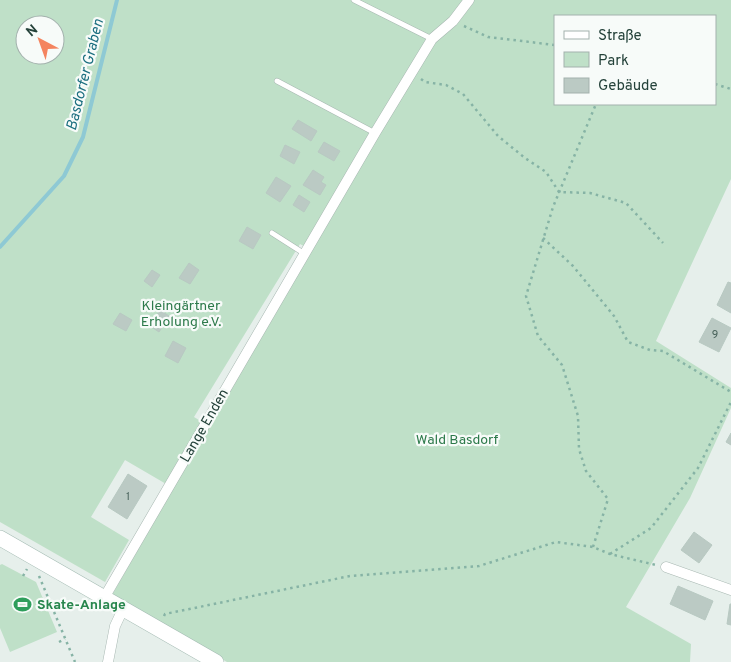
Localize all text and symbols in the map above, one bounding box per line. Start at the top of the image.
north arrow [15,15,65,65]
legend [554,15,716,105]
water label: Basdorfer Graben [63,17,109,133]
text: N [23,22,42,41]
text: Straße [598,27,642,46]
text: Park [598,52,629,71]
text: Gebäude [598,77,658,96]
park label: Kleingärtner Erholung e.V. [141,298,221,331]
house number: 9 [712,328,718,342]
street label: Lange Enden [177,386,233,466]
park label: Wald Basdorf [416,432,499,449]
house number: 1 [126,490,130,504]
sports icon: Skate-Anlage [13,595,33,615]
place label: Skate-Anlage [37,597,126,614]

